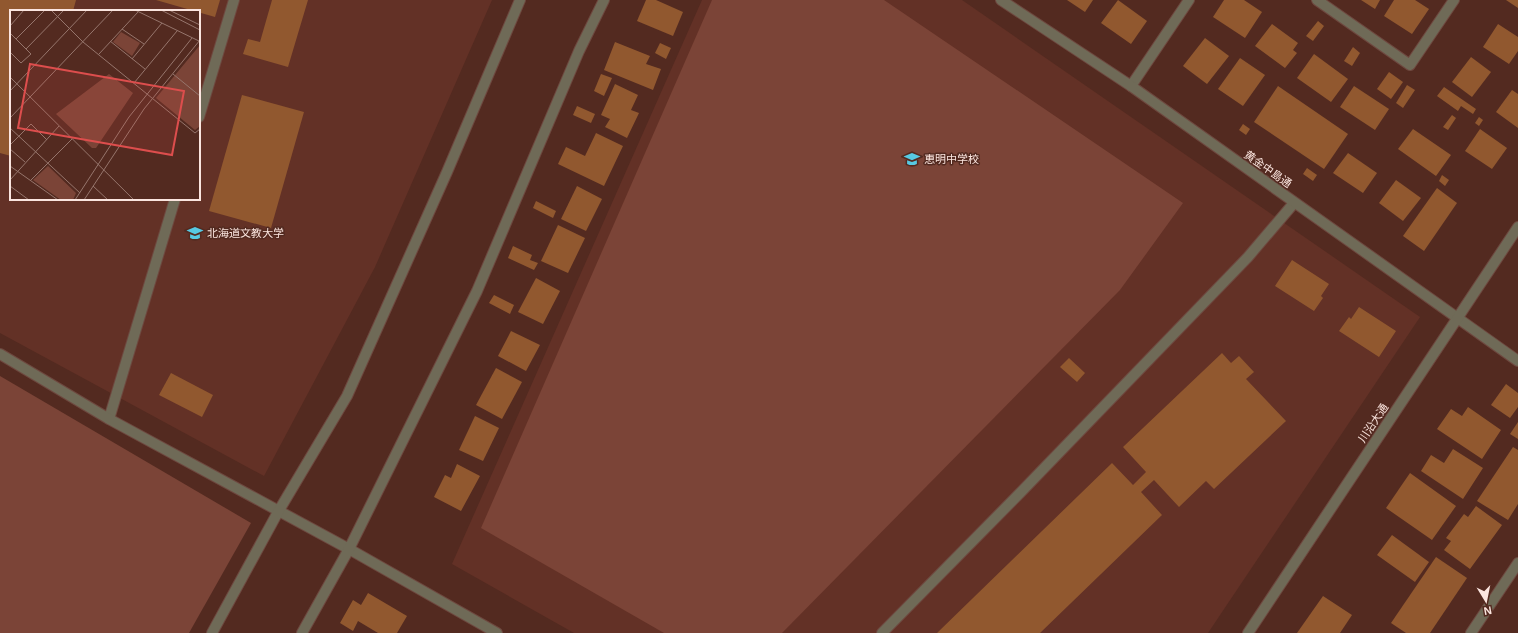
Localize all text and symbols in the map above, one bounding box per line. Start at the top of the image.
inset map [10,10,200,200]
street label: 黄金中島通 [1242,148,1294,190]
school or university icon: 恵明中学校 [903,150,921,168]
place label: 恵明中学校 [924,153,979,165]
school or university icon: 北海道文教大学 [186,224,204,242]
place label: 北海道文教大学 [207,227,284,239]
street label: 川沿大通 [1356,401,1390,445]
north arrow [1466,581,1506,621]
text: N [1483,604,1493,617]

